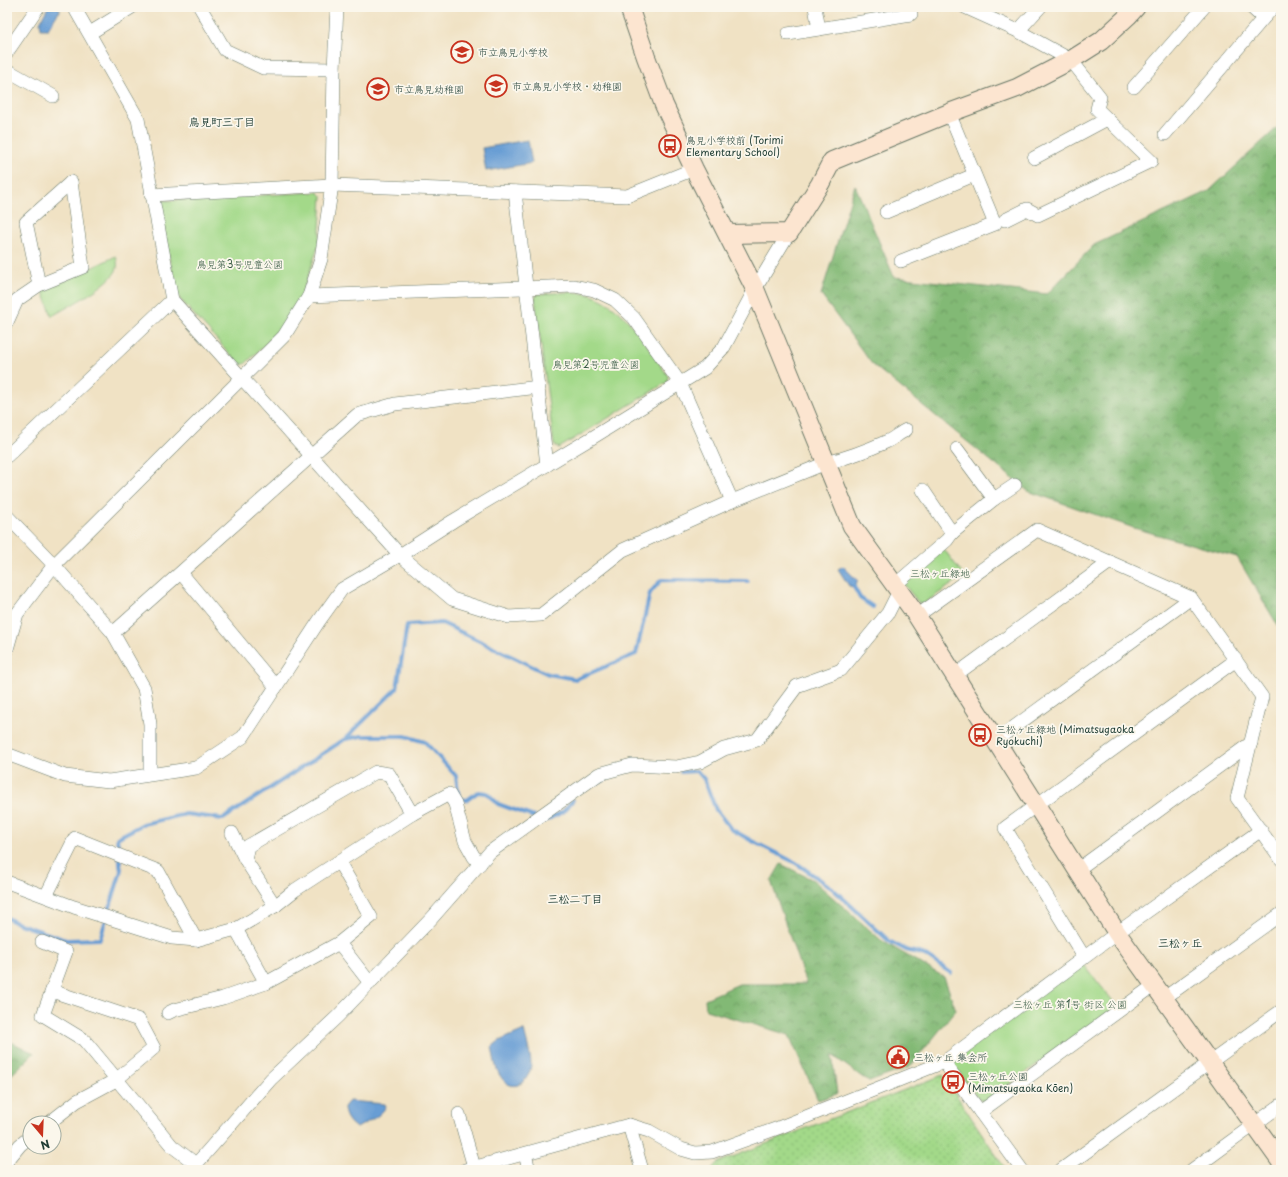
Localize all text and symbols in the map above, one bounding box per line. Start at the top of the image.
school or university icon: 市立鳥見小学校 [449,39,475,65]
place label: 市立鳥見小学校 [478,44,548,59]
school or university icon: 市立鳥見小学校・幼稚園 [483,73,509,99]
school or university icon: 市立鳥見幼稚園 [365,76,391,102]
place label: 市立鳥見小学校・幼稚園 [512,78,622,93]
place label: 市立鳥見幼稚園 [394,81,464,96]
district label: 鳥見町三丁目 [189,113,255,130]
place label: 鳥見小学校前 (Torimi Elementary School) [686,132,784,159]
bus stop icon: 鳥見小学校前 (Torimi Elementary School) [657,133,683,159]
park label: 鳥見第3号児童公園 [197,256,283,271]
park label: 鳥見第2号児童公園 [552,356,640,371]
park label: 三松ヶ丘緑地 [910,565,970,580]
place label: 三松ヶ丘緑地 (Mimatsugaoka Ryokuchi) [996,721,1135,749]
bus stop icon: 三松ヶ丘緑地 (Mimatsugaoka Ryokuchi) [967,722,993,748]
district label: 三松二丁目 [548,890,603,907]
district label: 三松ヶ丘 [1158,934,1202,951]
park label: 三松ヶ丘 第1号 街区 公園 [1013,996,1127,1011]
public building icon: 三松ヶ丘 集会所 [885,1044,911,1070]
place label: 三松ヶ丘 集会所 [914,1049,987,1064]
place label: 三松ヶ丘公園 (Mimatsugaoka Kōen) [968,1068,1073,1095]
bus stop icon: 三松ヶ丘公園 (Mimatsugaoka Kōen) [940,1069,966,1095]
north arrow [22,1115,62,1155]
text: N [38,1135,52,1154]

